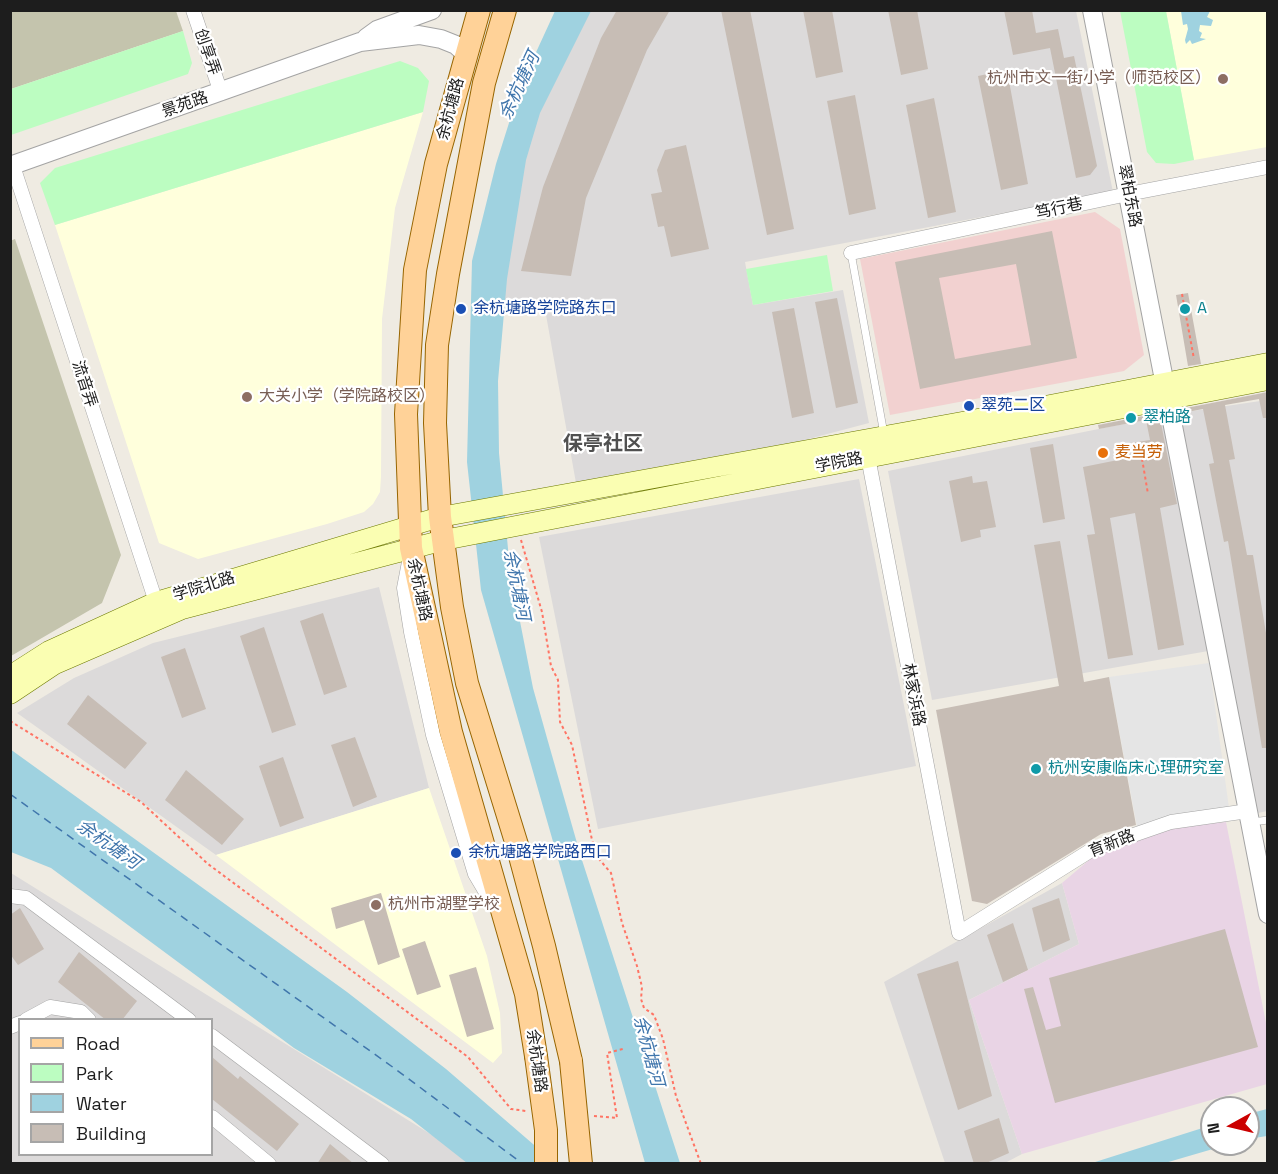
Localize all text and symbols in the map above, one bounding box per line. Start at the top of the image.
street label: 创享弄 [190,26,224,78]
water label: 余杭塘河 [495,49,545,123]
place label: 杭州市文一街小学（师范校区） [987,69,1211,89]
marker: 杭州市文一街小学（师范校区） [1216,72,1230,86]
street label: 余杭塘路 [433,76,469,142]
street label: 景苑路 [159,88,211,122]
street label: 翠柏东路 [1113,163,1145,229]
street label: 笃行巷 [1034,195,1084,223]
place label: 余杭塘路学院路东口 [473,299,617,319]
place label: A [1197,299,1207,319]
marker: 余杭塘路学院路东口 [454,302,468,316]
marker: A [1178,302,1192,316]
street label: 流音弄 [67,358,101,410]
place label: 大关小学（学院路校区） [259,387,435,407]
marker: 大关小学（学院路校区） [240,390,254,404]
place label: 翠苑二区 [981,396,1045,416]
marker: 翠苑二区 [962,399,976,413]
place label: 翠柏路 [1143,408,1191,428]
marker: 翠柏路 [1124,411,1138,425]
district label: 保亭社区 [563,433,643,457]
place label: 麦当劳 [1115,443,1163,463]
marker: 麦当劳 [1096,446,1110,460]
street label: 学院路 [814,449,864,477]
water label: 余杭塘河 [499,548,533,622]
street label: 余杭塘路 [403,557,435,623]
street label: 学院北路 [171,568,237,606]
street label: 林家浜路 [897,662,929,728]
place label: 杭州安康临床心理研究室 [1048,759,1224,779]
marker: 杭州安康临床心理研究室 [1029,762,1043,776]
water label: 余杭塘河 [72,816,144,874]
street label: 育新路 [1086,826,1138,862]
place label: 余杭塘路学院路西口 [468,843,612,863]
marker: 余杭塘路学院路西口 [449,846,463,860]
place label: 杭州市湖墅学校 [388,895,500,915]
marker: 杭州市湖墅学校 [369,898,383,912]
water label: 余杭塘河 [628,1013,668,1089]
legend [18,1018,213,1156]
street label: 余杭塘路 [522,1028,550,1094]
text: Road [76,1032,120,1055]
text: Park [76,1062,113,1085]
text: Water [76,1092,127,1115]
north arrow [1200,1096,1260,1156]
text: Building [76,1122,146,1145]
text: N [1203,1122,1225,1135]

